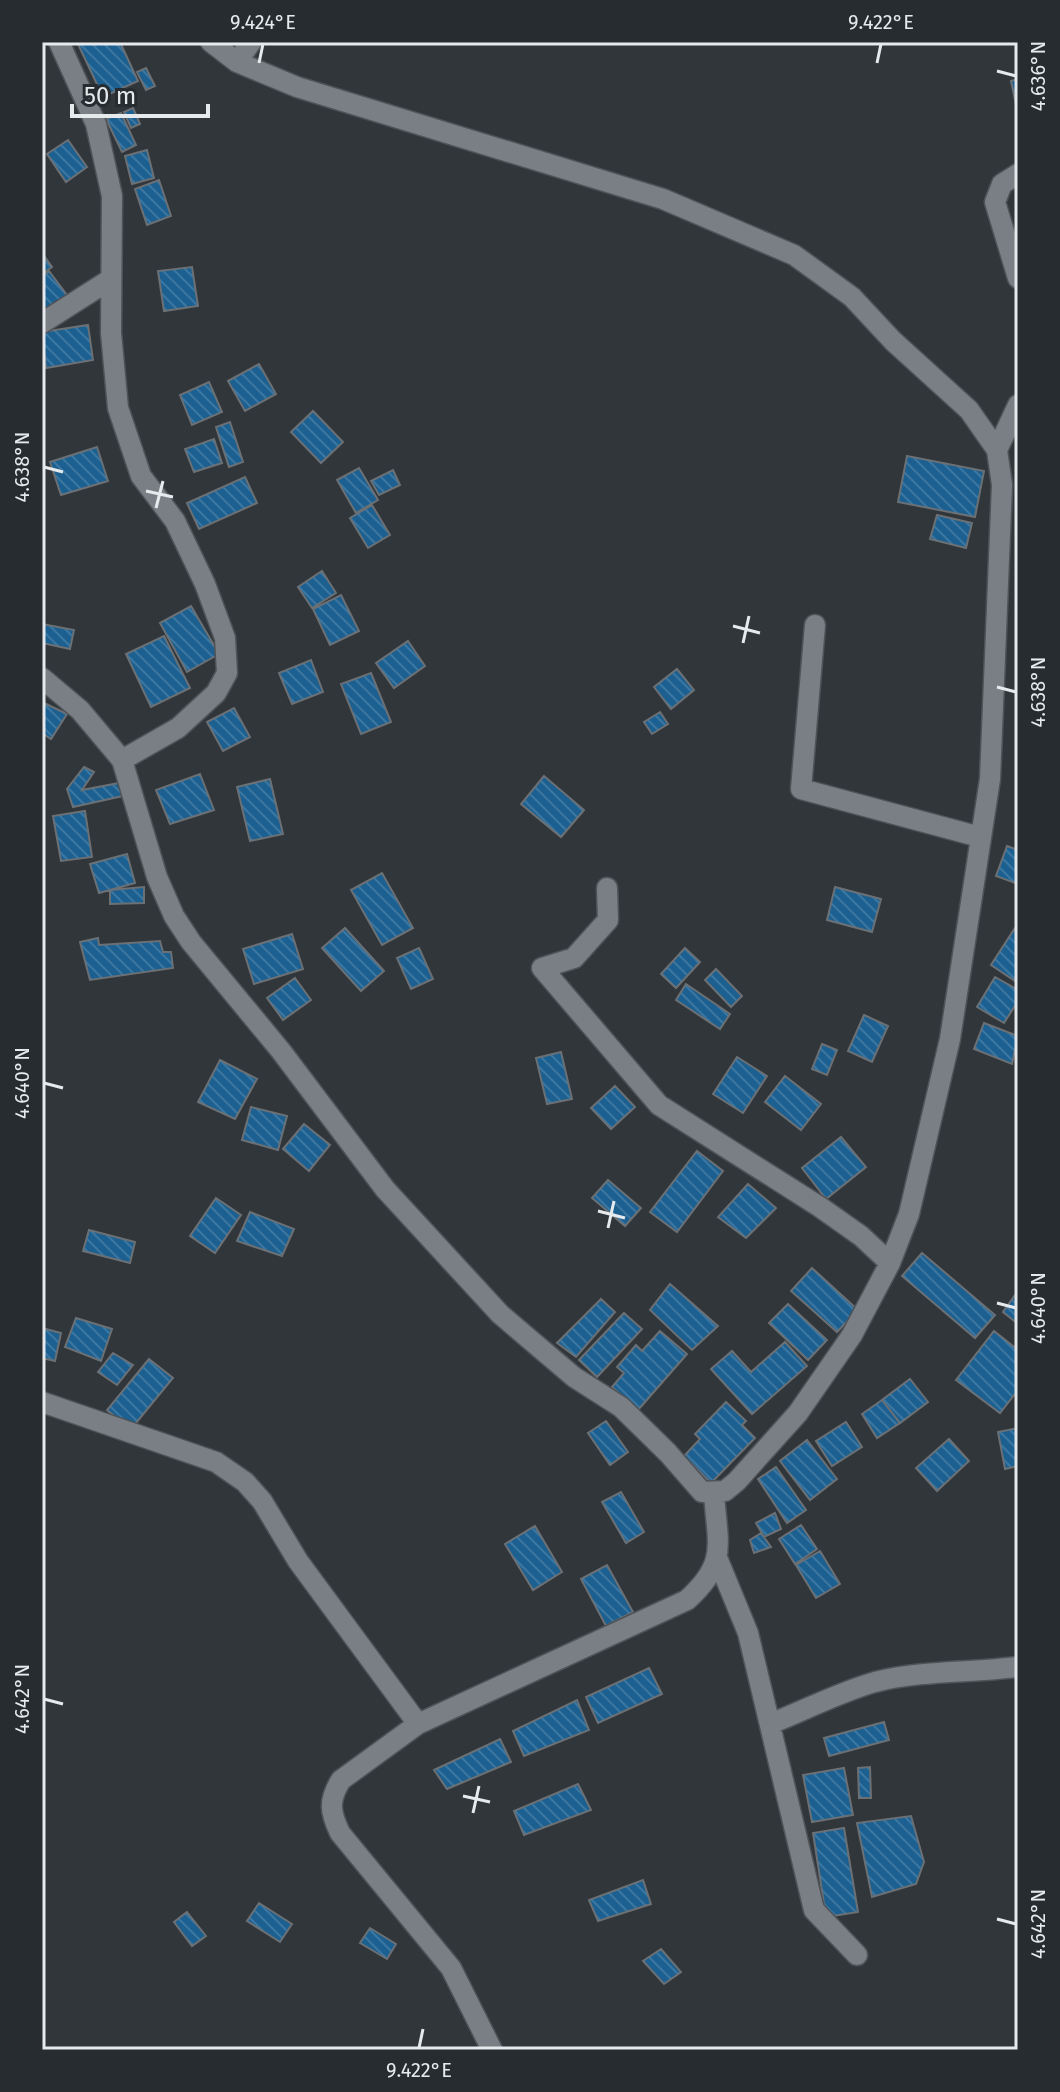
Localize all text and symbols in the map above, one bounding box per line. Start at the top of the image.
text: 9.424°E [230,10,296,34]
text: 9.422°E [848,10,914,34]
text: 4.636°N [1026,41,1050,111]
scale bar [72,68,208,118]
text: 50 m [84,82,136,110]
text: 4.638°N [10,432,34,502]
text: 4.638°N [1026,657,1050,727]
text: 4.640°N [10,1047,34,1119]
text: 4.640°N [1026,1272,1050,1344]
text: 4.642°N [10,1664,34,1734]
text: 4.642°N [1026,1889,1050,1959]
text: 9.422°E [386,2058,452,2082]

